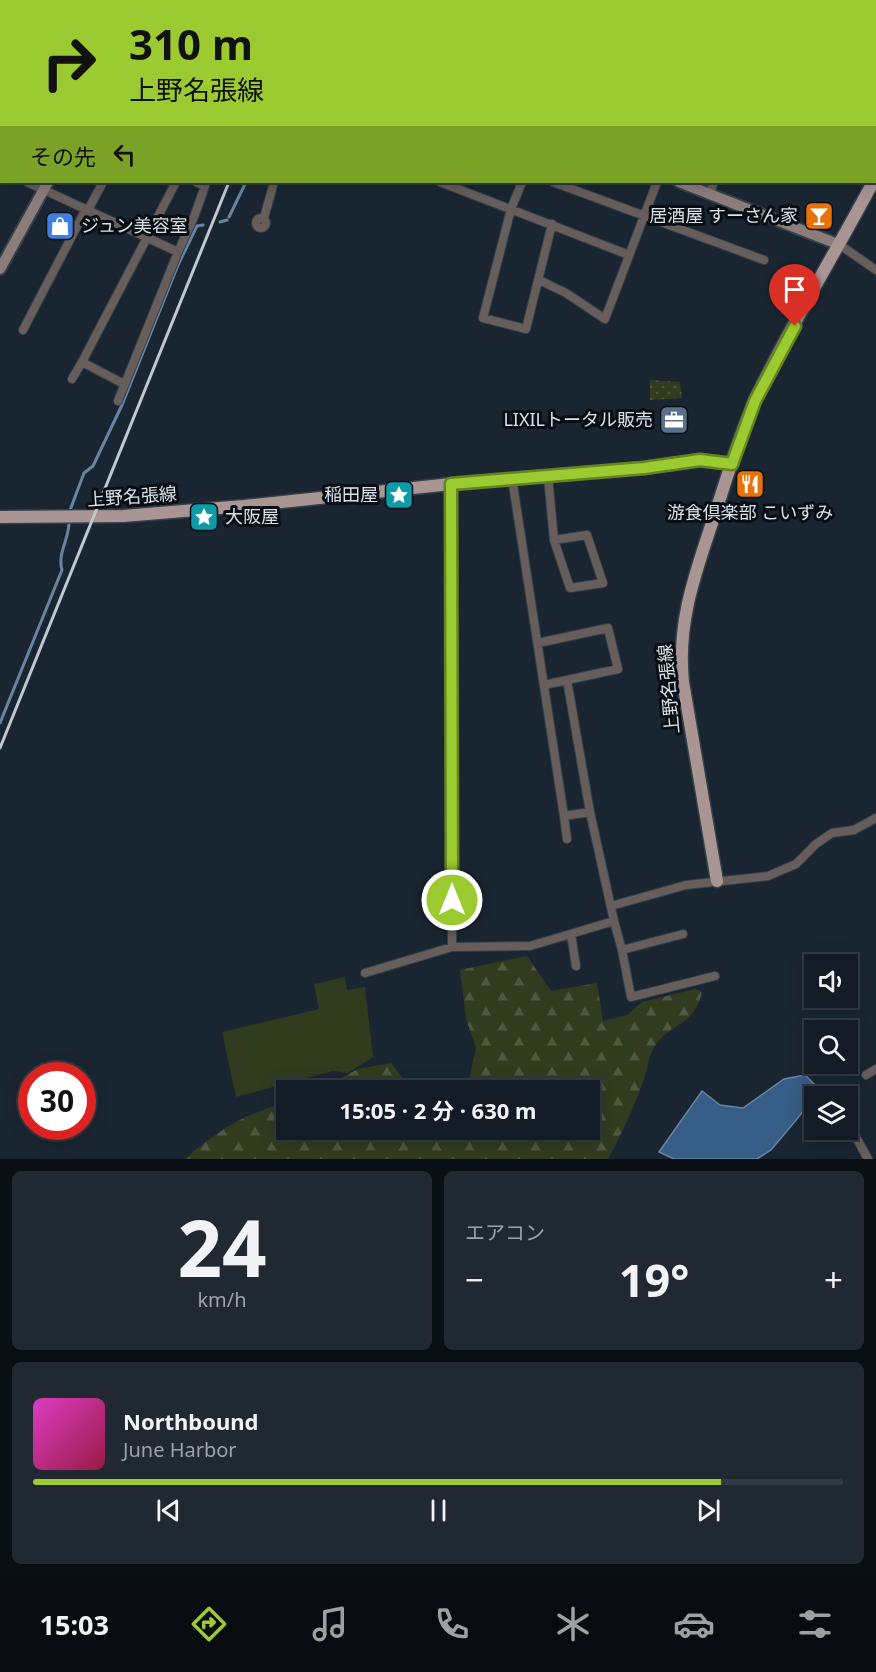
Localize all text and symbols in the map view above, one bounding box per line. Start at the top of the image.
text: 310 m [129,15,253,72]
icon: right [30,24,108,102]
text: 上野名張線 [129,71,264,108]
icon: left [108,138,141,171]
text: その先 [30,141,96,171]
bar icon: 居酒屋 すーさん家 [803,200,835,232]
place label: 居酒屋 すーさん家 [649,203,798,227]
shop icon: ジュン美容室 [44,210,76,242]
place label: ジュン美容室 [81,213,188,237]
pin [769,264,820,326]
icon: arrive [778,273,811,306]
office icon: LIXILトータル販売 [658,404,690,436]
place label: LIXILトータル販売 [503,407,653,431]
restaurant icon: 游食倶楽部 こいずみ [734,468,766,500]
place icon: 稲田屋 [383,479,415,511]
street label: 上野名張線 [86,481,178,511]
place label: 稲田屋 [324,482,378,506]
place label: 游食倶楽部 こいずみ [667,500,833,524]
place icon: 大阪屋 [188,501,220,533]
place label: 大阪屋 [225,504,279,528]
street label: 上野名張線 [652,643,684,735]
position arrow [420,868,484,932]
map controls [804,954,858,1140]
button: sound [804,954,858,1008]
button: search [804,1020,858,1074]
speed limit sign: 30 [18,1062,96,1140]
button: layers [804,1086,858,1140]
text: 15:05 · 2 分 · 630 m [340,1095,537,1125]
text: 24 [177,1194,267,1300]
text: エアコン [465,1219,545,1246]
text: 19° [619,1249,689,1310]
text: − [465,1257,484,1302]
text: + [824,1257,843,1302]
text: km/h [197,1286,247,1313]
text: Northbound [123,1406,258,1436]
text: June Harbor [123,1436,237,1463]
icon: previous [152,1494,185,1527]
icon: pause [422,1494,455,1527]
icon: next [692,1494,725,1527]
icon: directions [188,1603,230,1645]
icon: music [309,1603,351,1645]
icon: phone [431,1603,473,1645]
icon: climate [552,1603,594,1645]
icon: car [673,1603,715,1645]
icon: filters [794,1603,836,1645]
text: 15:03 [40,1606,109,1643]

